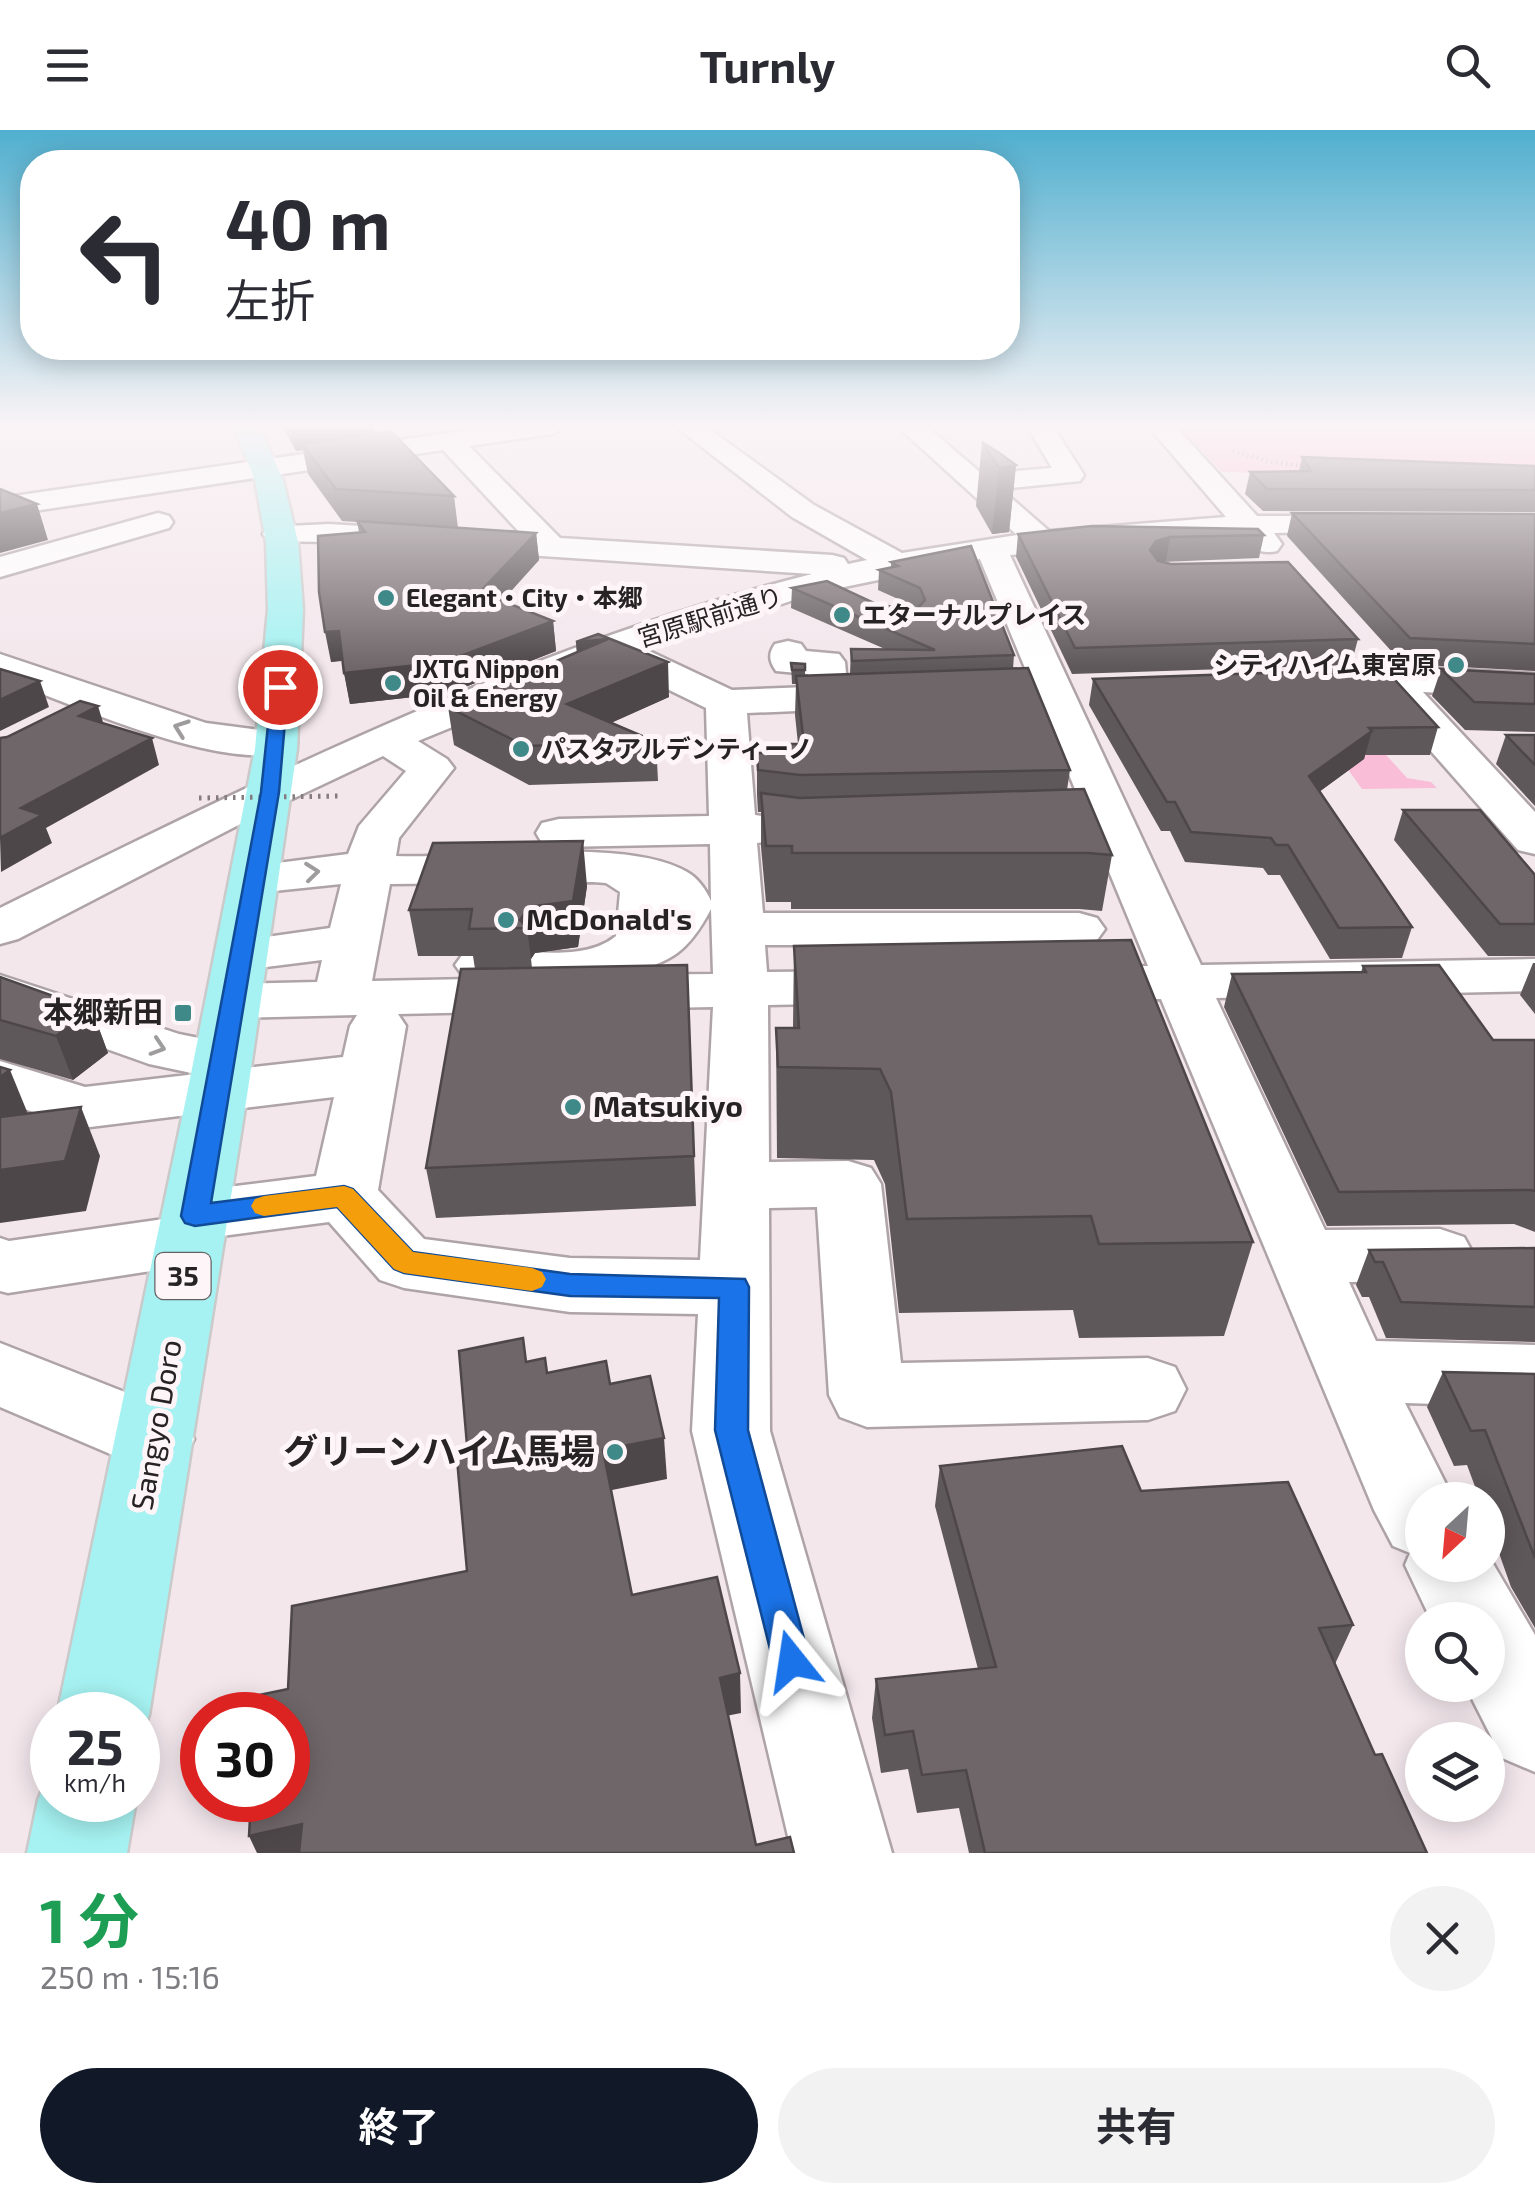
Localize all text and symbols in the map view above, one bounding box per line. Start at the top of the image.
icon: menu [40,38,95,93]
text: Turnly [700,38,835,92]
icon: search [1440,38,1495,93]
text: 40 m [225,180,391,264]
icon: left [60,190,190,320]
text: 左折 [225,272,315,326]
street label: 宮原駅前通り [634,580,786,652]
place label: Elegant・City・本郷 [406,582,643,613]
marker: Elegant・City・本郷 [375,587,397,609]
place label: エターナルプレイス [862,599,1086,629]
marker: エターナルプレイス [831,604,853,626]
pin [238,645,323,730]
place label: シティハイム東宮原 [1213,649,1436,679]
place label: JXTG Nippon Oil & Energy [413,653,560,713]
marker: シティハイム東宮原 [1445,654,1467,676]
icon: arrive [253,660,308,715]
marker: JXTG Nippon Oil & Energy [382,672,404,694]
one-way arrow [173,719,190,740]
place label: パスタアルデンティーノ [541,733,813,763]
marker: パスタアルデンティーノ [510,738,532,760]
one-way arrow [305,862,321,883]
place label: McDonald's [526,900,692,936]
marker: McDonald's [495,909,517,931]
place label: 本郷新田 [43,993,163,1029]
marker: 本郷新田 [172,1002,194,1024]
one-way arrow [149,1035,166,1055]
place label: Matsukiyo [593,1087,743,1124]
marker: Matsukiyo [562,1096,584,1118]
road number: 35 [156,1253,210,1299]
street label: Sangyo Doro [122,1337,188,1513]
place label: グリーンハイム馬場 [283,1429,595,1471]
marker: グリーンハイム馬場 [604,1441,626,1463]
north arrow [1405,1482,1505,1582]
map controls [1405,1482,1505,1822]
button: search [1405,1602,1505,1702]
position arrow [740,1609,844,1713]
speed limit sign: 30 [180,1692,310,1822]
text: 25 [67,1715,123,1775]
button: layers [1405,1722,1505,1822]
text: km/h [64,1767,126,1797]
text: 1 分 [40,1883,139,1955]
button: close [1390,1886,1495,1991]
text: 250 m · 15:16 [40,1957,220,1995]
button: 終了 [40,2068,758,2183]
button: 共有 [778,2068,1495,2183]

